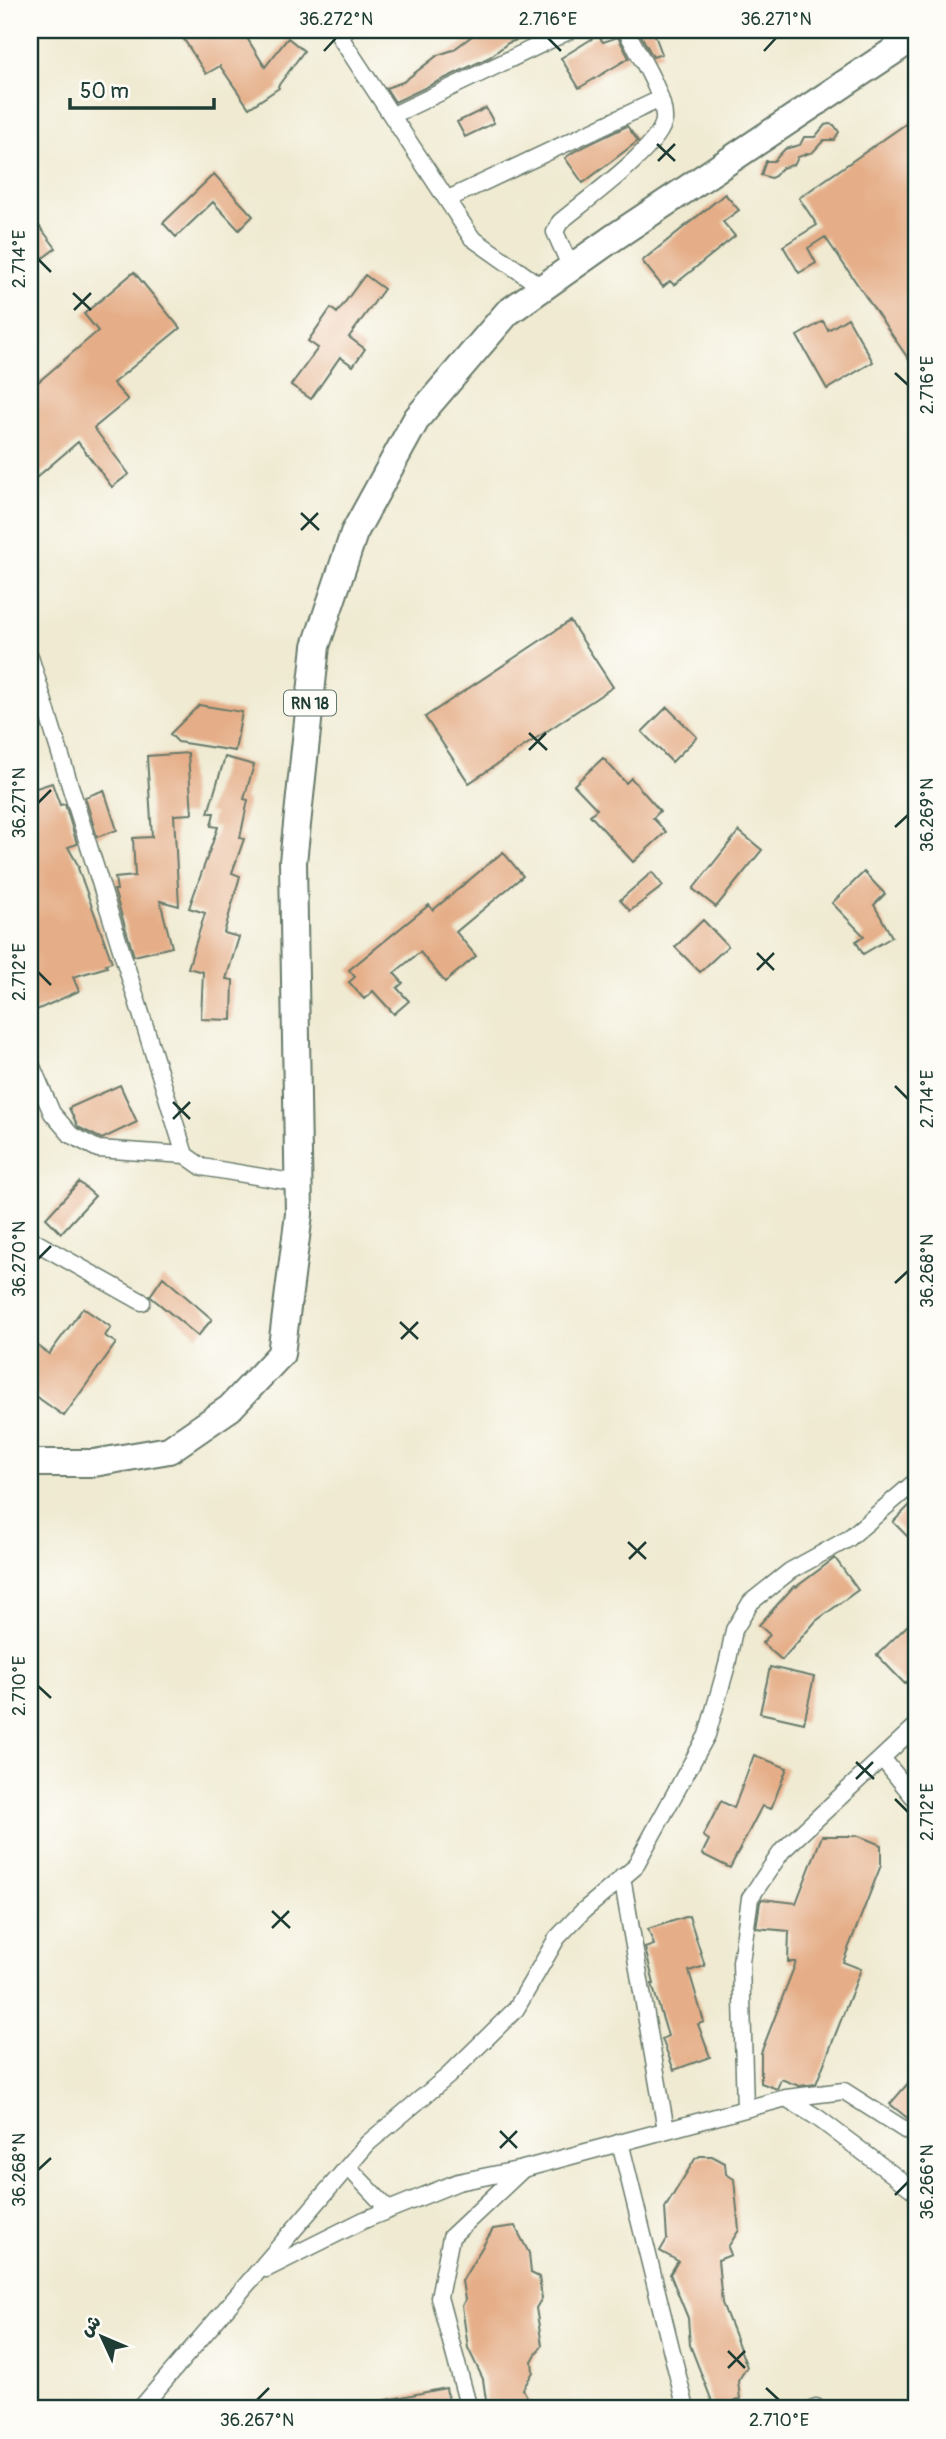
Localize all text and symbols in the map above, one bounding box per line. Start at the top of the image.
text: 36.272°N [299,8,373,31]
text: 2.716°E [519,8,577,31]
text: 36.271°N [740,8,812,31]
scale bar [70,66,214,110]
text: 50 m [80,78,129,105]
text: 2.714°E [8,230,31,288]
text: 2.716°E [916,356,939,414]
road number: RN 18 [284,690,336,716]
text: 36.271°N [8,767,31,839]
text: 36.269°N [916,778,939,852]
text: 2.712°E [8,943,31,1001]
text: 2.714°E [916,1070,939,1128]
text: 36.270°N [8,1221,31,1297]
text: 36.268°N [916,1234,939,1308]
text: 2.710°E [8,1656,31,1716]
text: 2.712°E [916,1783,939,1841]
text: 36.268°N [8,2133,31,2207]
text: 36.266°N [916,2144,939,2220]
north arrow [66,2302,136,2372]
text: ش [75,2310,106,2342]
text: 36.267°N [220,2409,294,2432]
text: 2.710°E [749,2409,809,2432]

